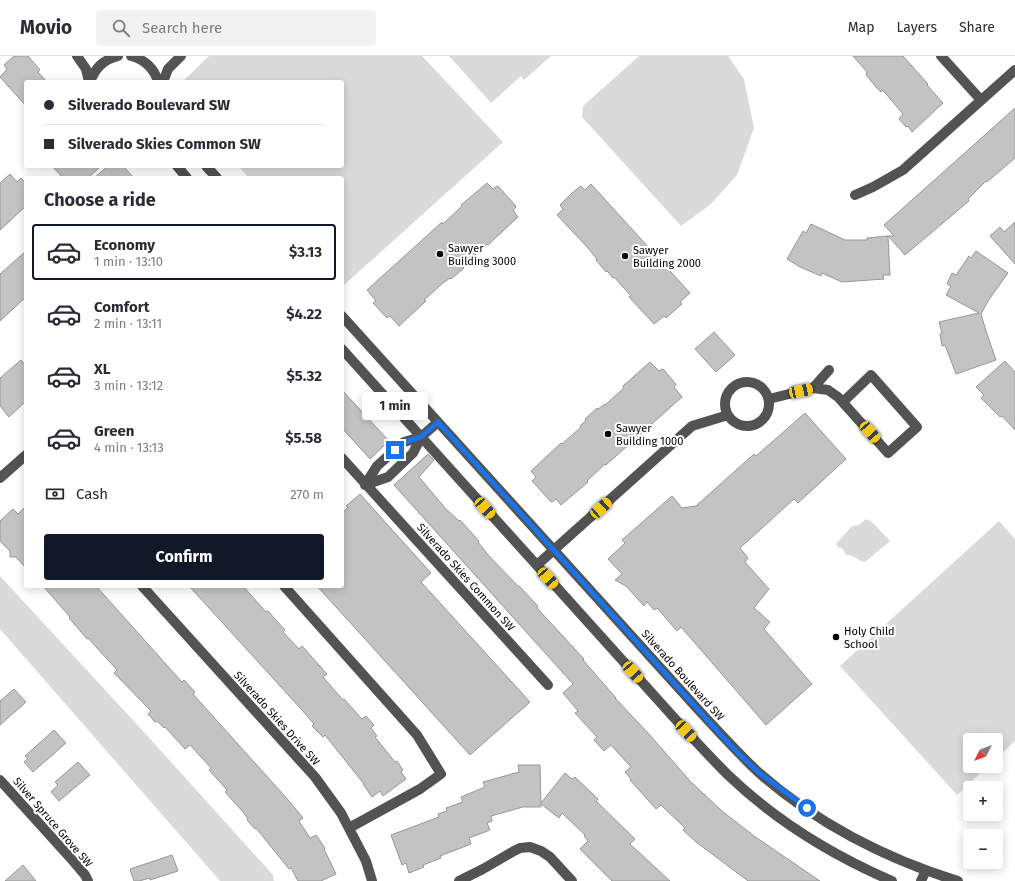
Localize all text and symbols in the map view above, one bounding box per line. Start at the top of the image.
search box [96,10,376,46]
text: Movio [20,16,72,39]
icon: search [110,17,132,39]
text: Search here [142,19,222,37]
text: Map [848,19,874,36]
text: Layers [896,19,937,36]
text: Share [959,19,995,36]
text: Silverado Boulevard SW [68,96,230,114]
text: Silverado Skies Common SW [68,135,261,153]
text: Choose a ride [44,189,156,211]
icon: car [46,234,82,270]
text: Economy [94,236,155,254]
place label: Sawyer Building 3000 [448,242,516,268]
text: $3.13 [289,243,322,261]
place label: Sawyer Building 2000 [633,244,701,270]
marker: Sawyer Building 3000 [435,249,445,259]
marker: Sawyer Building 2000 [620,251,630,261]
text: 1 min · 13:10 [94,254,163,269]
icon: car [46,296,82,332]
text: Comfort [94,298,150,316]
text: $4.22 [286,305,322,323]
text: 2 min · 13:11 [94,316,162,331]
icon: car [46,358,82,394]
text: XL [94,360,110,378]
text: $5.32 [286,367,322,385]
text: 3 min · 13:12 [94,378,163,393]
car [788,383,814,399]
callout: 1 min [362,392,428,420]
text: 1 min [379,398,411,413]
car [858,419,882,445]
icon: car [46,420,82,456]
text: Green [94,422,134,440]
place label: Sawyer Building 1000 [616,422,683,448]
text: $5.58 [285,429,322,447]
marker: Sawyer Building 1000 [603,429,613,439]
text: 4 min · 13:13 [94,440,164,455]
route end [386,441,404,459]
icon: cash [44,483,66,505]
text: Cash [76,485,108,503]
text: 270 m [290,487,324,502]
car [473,495,497,521]
car [588,496,614,520]
street label: Silverado Skies Common SW [414,521,517,634]
button: Confirm [44,534,324,580]
car [536,565,560,591]
place label: Holy Child School [844,625,895,651]
street label: Silverado Boulevard SW [638,627,727,723]
marker: Holy Child School [831,632,841,642]
car [621,659,645,685]
street label: Silverado Skies Drive SW [231,669,322,768]
car [673,718,699,744]
north arrow [963,733,1003,773]
map controls [963,733,1003,869]
street label: Silver Spruce Grove SW [10,775,95,870]
button: + [963,781,1003,821]
route start [798,799,816,817]
button: − [963,829,1003,869]

